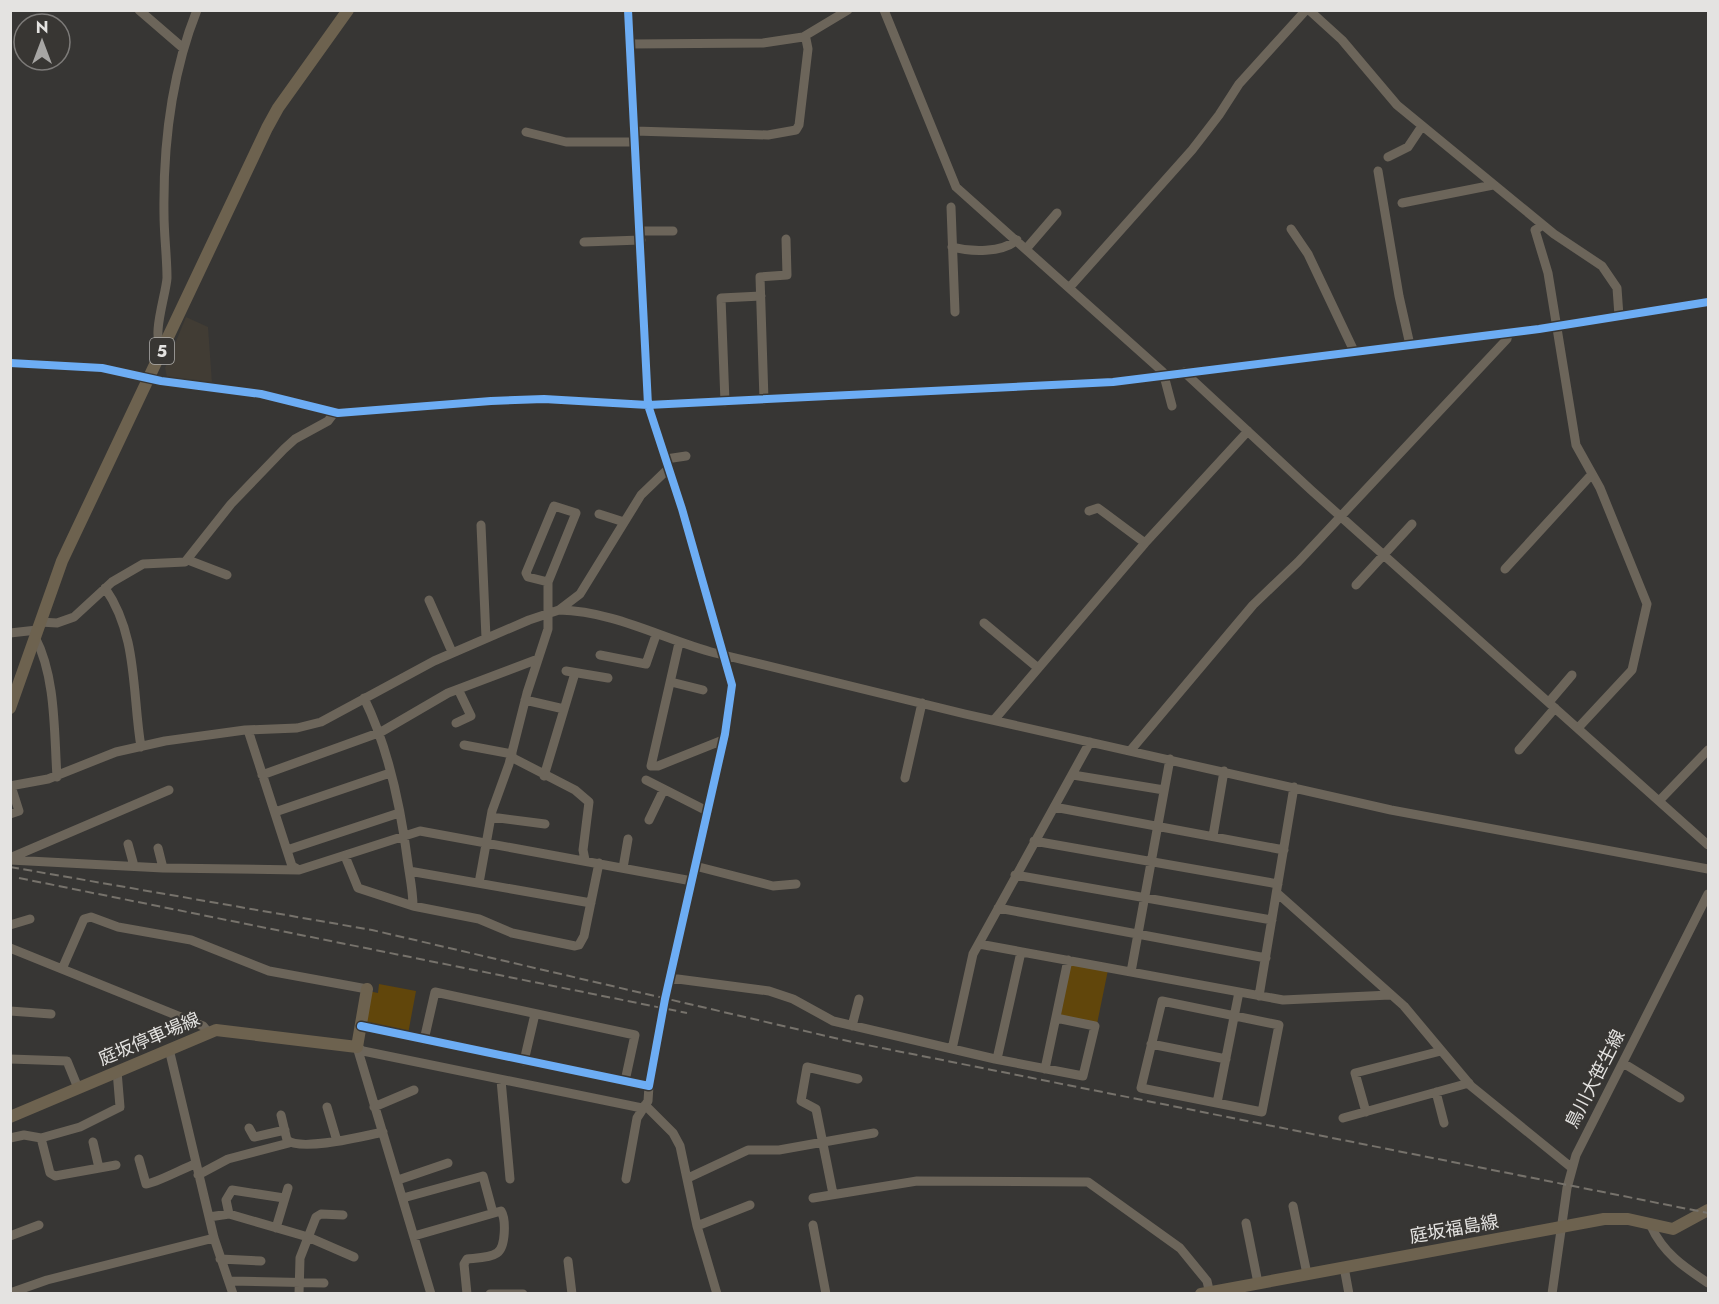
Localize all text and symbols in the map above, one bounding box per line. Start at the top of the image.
north arrow [12,12,72,72]
text: N [36,16,48,39]
road number: 5 [150,338,174,364]
street label: 庭坂停車場線 [94,1006,204,1072]
street label: 鳥川大笹生線 [1559,1025,1631,1133]
street label: 庭坂福島線 [1407,1208,1501,1250]

